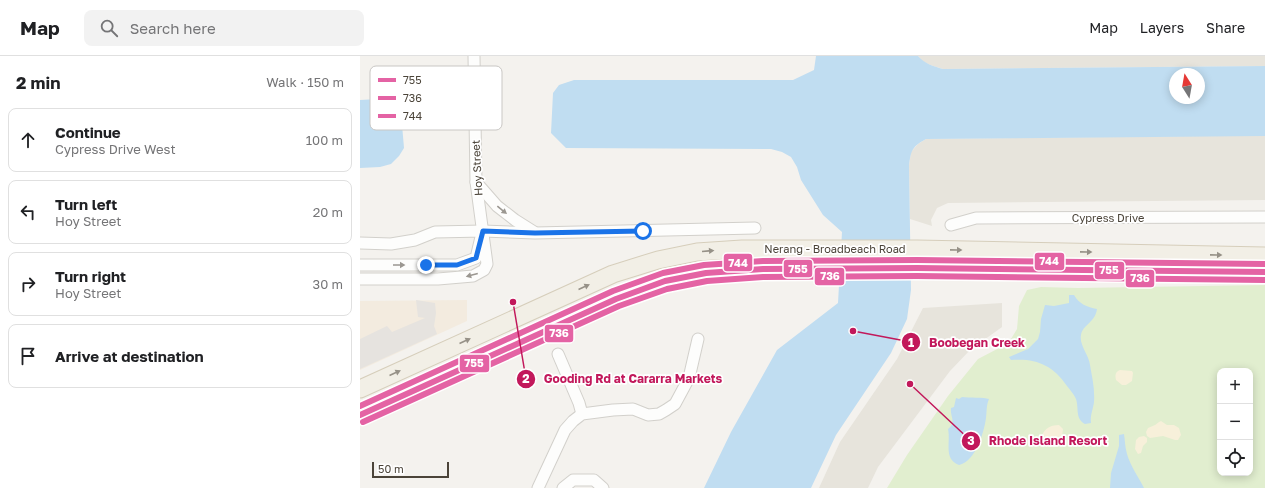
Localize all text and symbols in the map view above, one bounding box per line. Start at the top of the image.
search box [84,10,364,46]
text: Map [20,16,60,39]
icon: search [98,17,120,39]
text: Search here [130,19,216,37]
text: Map [1089,19,1118,36]
text: Layers [1140,19,1184,36]
text: Share [1206,19,1245,36]
legend [370,66,502,130]
north arrow [1169,68,1205,104]
text: 2 min [16,72,60,93]
text: 755 [403,73,422,86]
text: Walk · 150 m [266,74,344,90]
text: 736 [403,91,422,104]
text: 744 [403,109,423,122]
text: Continue [55,123,121,141]
icon: ahead [17,129,39,151]
text: 100 m [306,132,343,148]
street label: Hoy Street [469,140,484,196]
text: Cypress Drive West [55,141,176,157]
text: Turn left [55,195,117,213]
icon: left [17,201,39,223]
text: 20 m [313,204,343,220]
one-way arrow [497,206,508,215]
street label: Cypress Drive [1072,211,1144,224]
text: Hoy Street [55,213,121,229]
route start [634,222,652,240]
street label: Nerang - Broadbeach Road [764,242,906,255]
one-way arrow [950,247,963,253]
one-way arrow [702,248,714,255]
one-way arrow [1080,249,1092,256]
line badge: 744 [1034,252,1065,271]
one-way arrow [1210,252,1223,258]
line badge: 744 [723,253,753,272]
text: 744 [1039,254,1059,267]
route end [417,256,435,274]
text: 744 [728,256,748,269]
line badge: 755 [783,259,813,278]
line badge: 755 [1094,261,1125,280]
one-way arrow [393,262,406,268]
text: 755 [788,262,808,275]
text: 755 [1099,263,1119,276]
text: Turn right [55,267,126,285]
line badge: 736 [814,267,845,286]
text: 736 [820,269,840,282]
line badge: 736 [1125,269,1155,288]
text: 736 [1130,271,1150,284]
one-way arrow [466,272,478,278]
icon: right [17,273,39,295]
text: 30 m [313,276,343,292]
one-way arrow [578,284,589,290]
text: Hoy Street [55,285,121,301]
line badge: 736 [544,324,574,343]
text: 736 [549,326,569,339]
callout: Boobegan Creek [901,330,1033,354]
text: 1 [908,335,914,350]
text: Boobegan Creek [929,335,1025,350]
one-way arrow [460,338,471,344]
icon: arrive [17,345,39,367]
text: Arrive at destination [55,347,204,365]
line badge: 755 [459,354,490,373]
text: 755 [464,356,484,369]
callout: Gooding Rd at Cararra Markets [516,367,730,391]
map controls [1217,368,1253,476]
button: + [1217,368,1253,404]
one-way arrow [389,370,401,376]
text: 2 [522,371,530,386]
text: Gooding Rd at Cararra Markets [544,371,723,386]
button: − [1217,404,1253,440]
callout: Rhode Island Resort [961,429,1116,453]
text: 3 [967,433,975,448]
text: Rhode Island Resort [989,433,1107,448]
button: locate [1217,440,1253,476]
scale bar [372,460,449,479]
text: 50 m [378,462,404,475]

